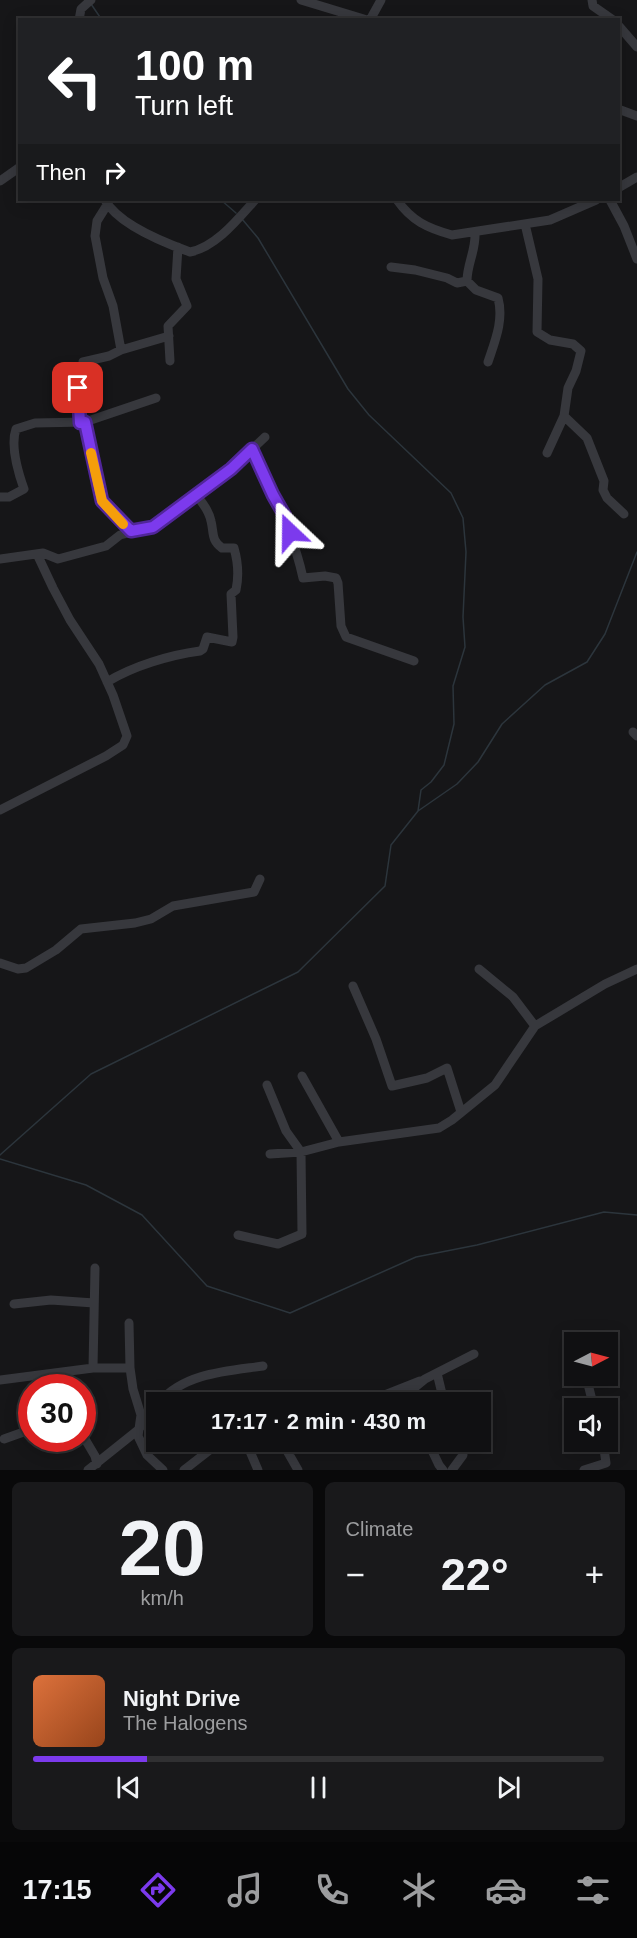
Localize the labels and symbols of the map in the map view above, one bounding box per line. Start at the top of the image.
pin [52,362,103,413]
position arrow [258,500,322,564]
north arrow [564,1332,618,1386]
speed limit sign: 30 [18,1374,96,1452]

